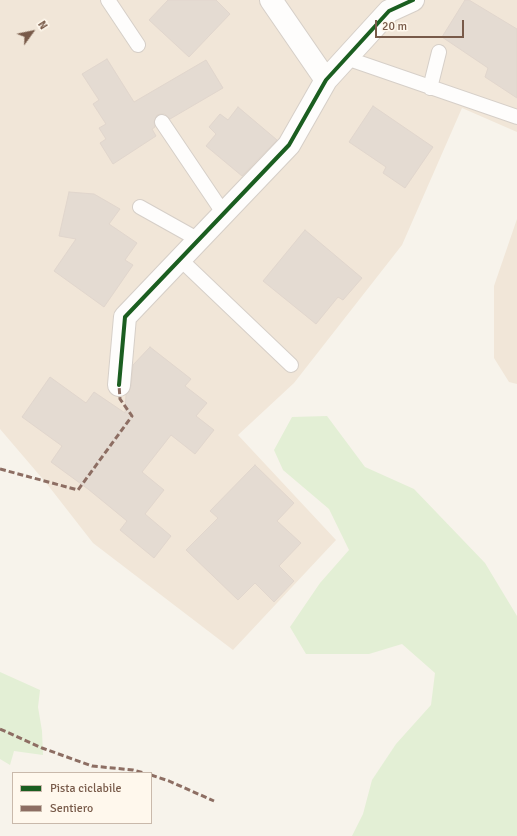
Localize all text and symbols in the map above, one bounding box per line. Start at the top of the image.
north arrow [12,12,52,52]
scale bar [377,12,466,38]
text: N [35,18,50,32]
text: 20 m [382,19,407,34]
legend [12,772,152,824]
text: Pista ciclabile [50,781,122,796]
text: Sentiero [50,801,93,816]

